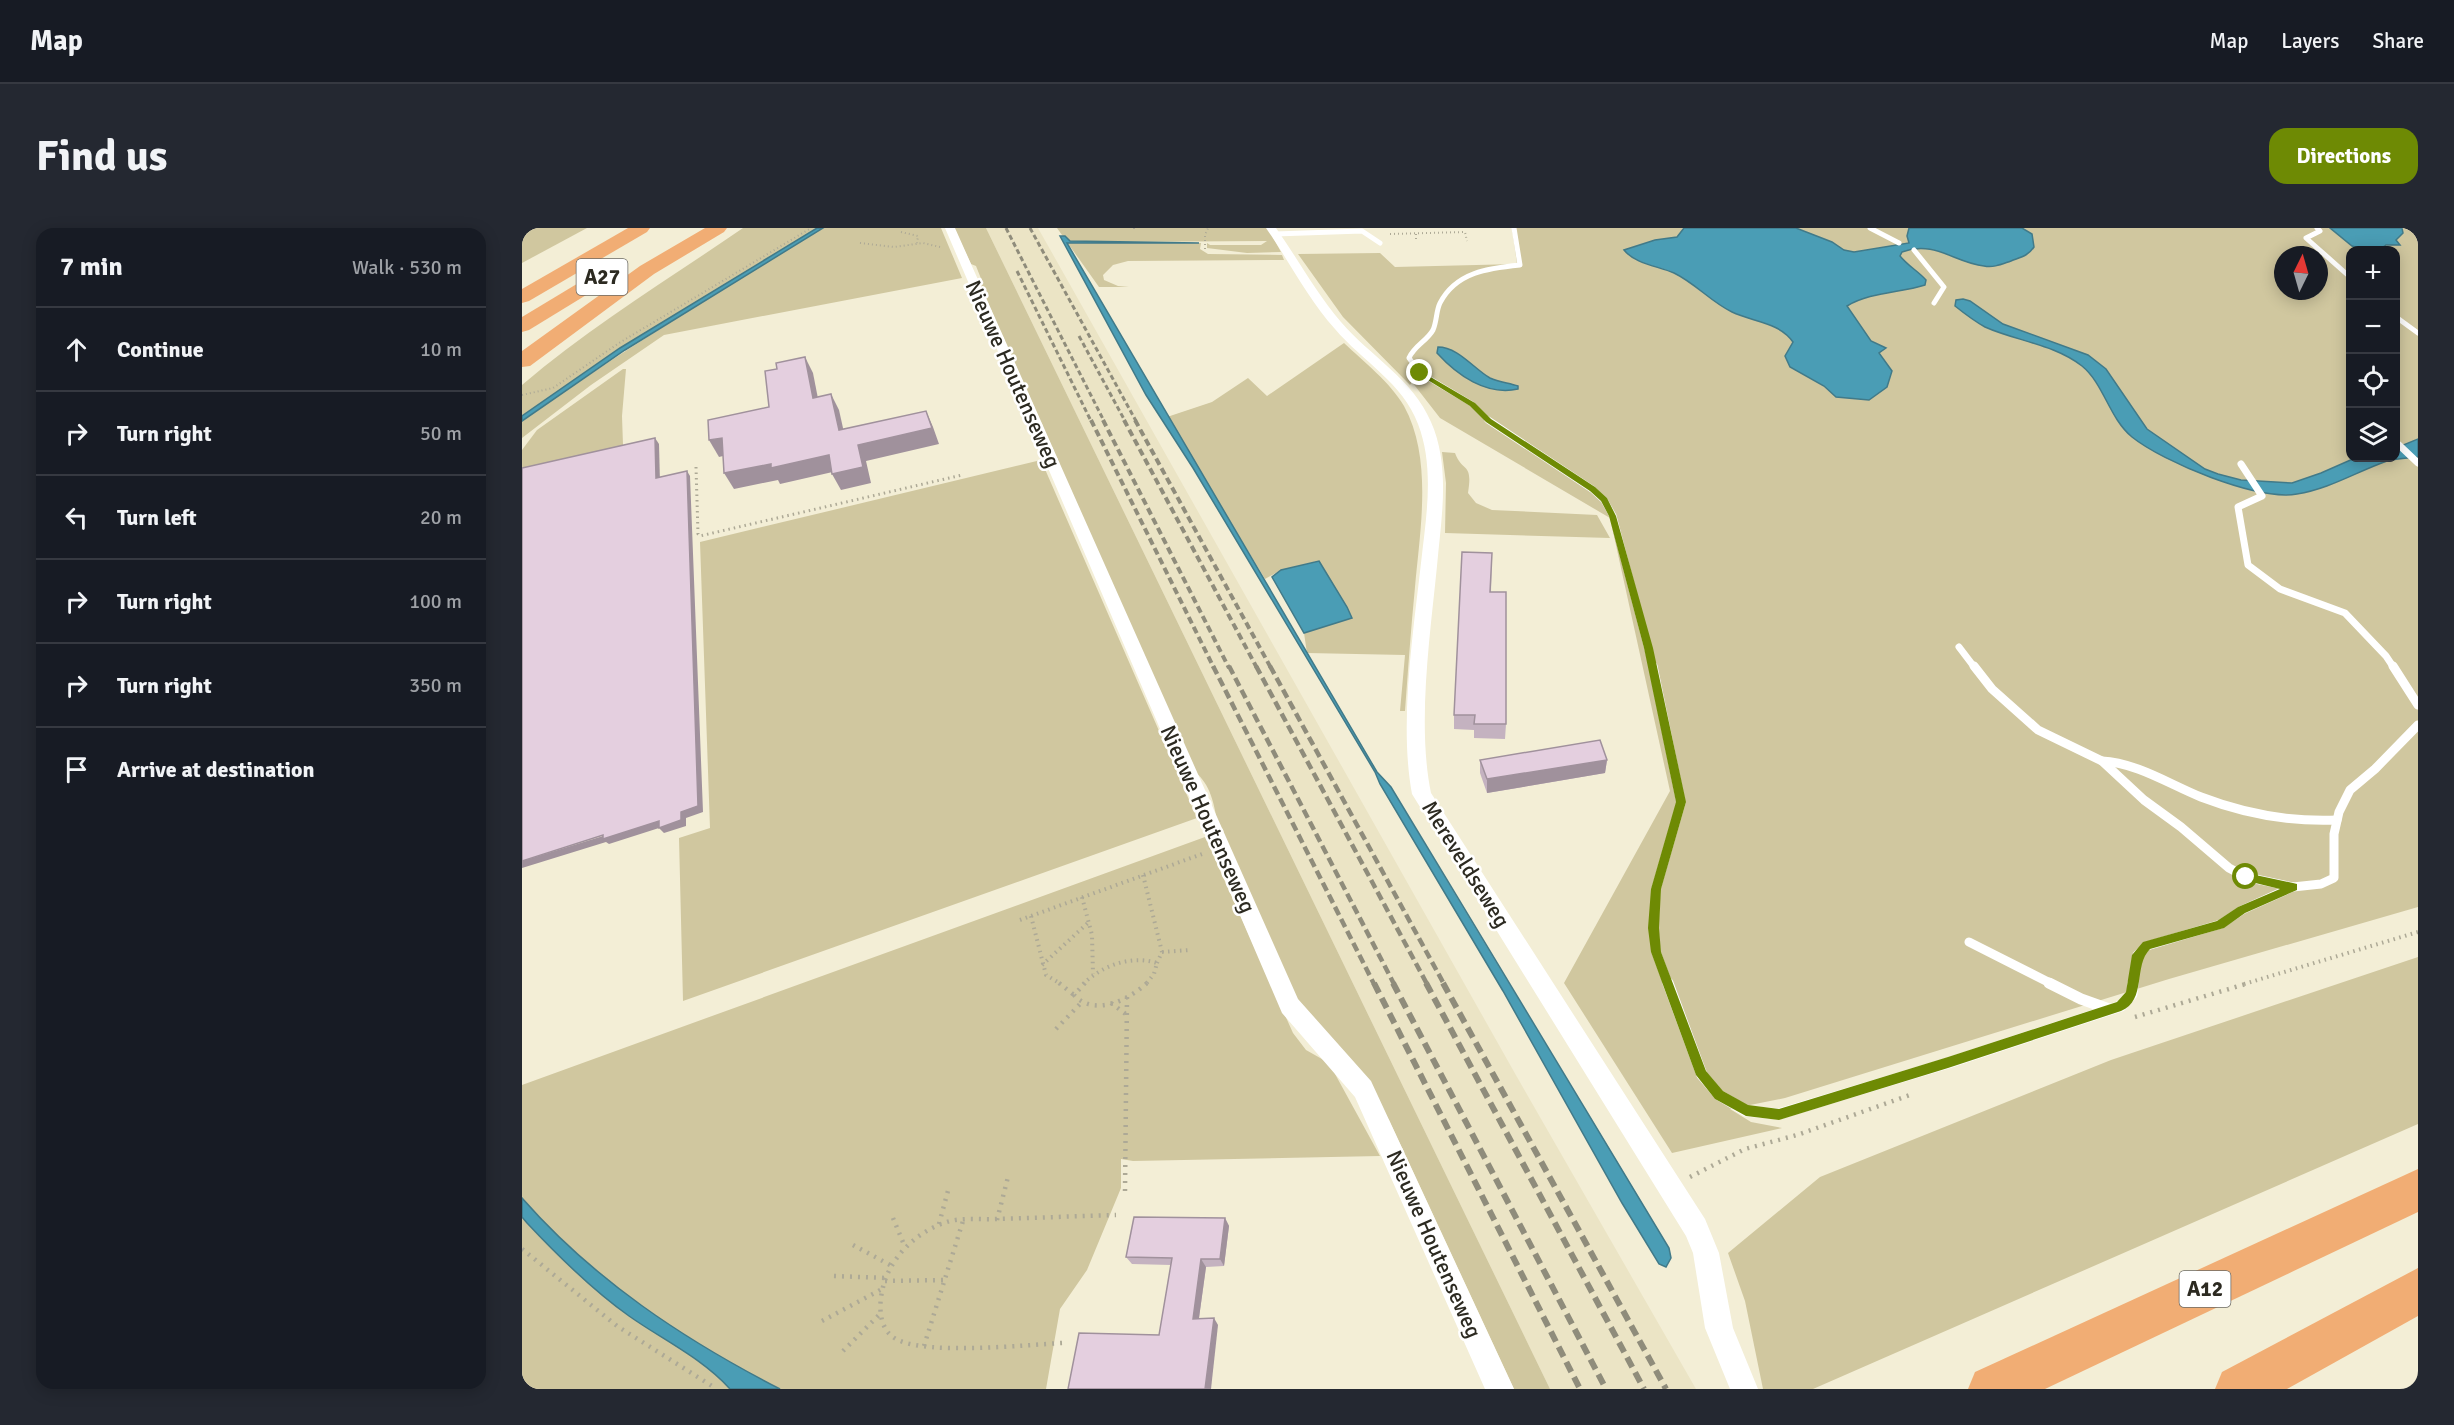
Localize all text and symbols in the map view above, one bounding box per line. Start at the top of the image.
text: Map [30,24,83,58]
text: Map [2210,28,2248,54]
text: Layers [2281,28,2339,54]
text: Share [2372,28,2424,54]
button: Directions [2269,128,2418,184]
text: Find us [36,131,167,182]
north arrow [2274,246,2328,300]
map controls [2346,246,2400,462]
button: + [2346,246,2400,300]
text: 7 min [60,251,123,283]
text: Walk · 530 m [352,255,462,280]
road number: A27 [576,259,628,295]
street label: Nieuwe Houtenseweg [959,276,1067,472]
button: − [2346,300,2400,354]
icon: ahead [60,333,93,366]
text: Continue [117,336,204,363]
text: 10 m [420,337,462,362]
button: locate [2346,354,2400,408]
route end [1406,359,1432,385]
button: layers [2346,408,2400,462]
icon: right [60,417,93,450]
text: Turn right [117,420,212,447]
text: 50 m [420,421,462,446]
icon: left [60,501,93,534]
text: Turn left [117,504,197,531]
text: 20 m [420,505,462,530]
icon: right [60,585,93,618]
text: Turn right [117,588,212,615]
text: 100 m [409,589,462,614]
icon: right [60,669,93,702]
text: Turn right [117,672,212,699]
text: 350 m [409,673,462,698]
street label: Nieuwe Houtenseweg [1154,721,1262,917]
icon: arrive [60,753,93,786]
text: Arrive at destination [117,756,314,783]
street label: Mereveldseweg [1416,796,1516,932]
route start [2232,863,2258,889]
street label: Nieuwe Houtenseweg [1380,1146,1488,1342]
road number: A12 [2180,1271,2230,1307]

